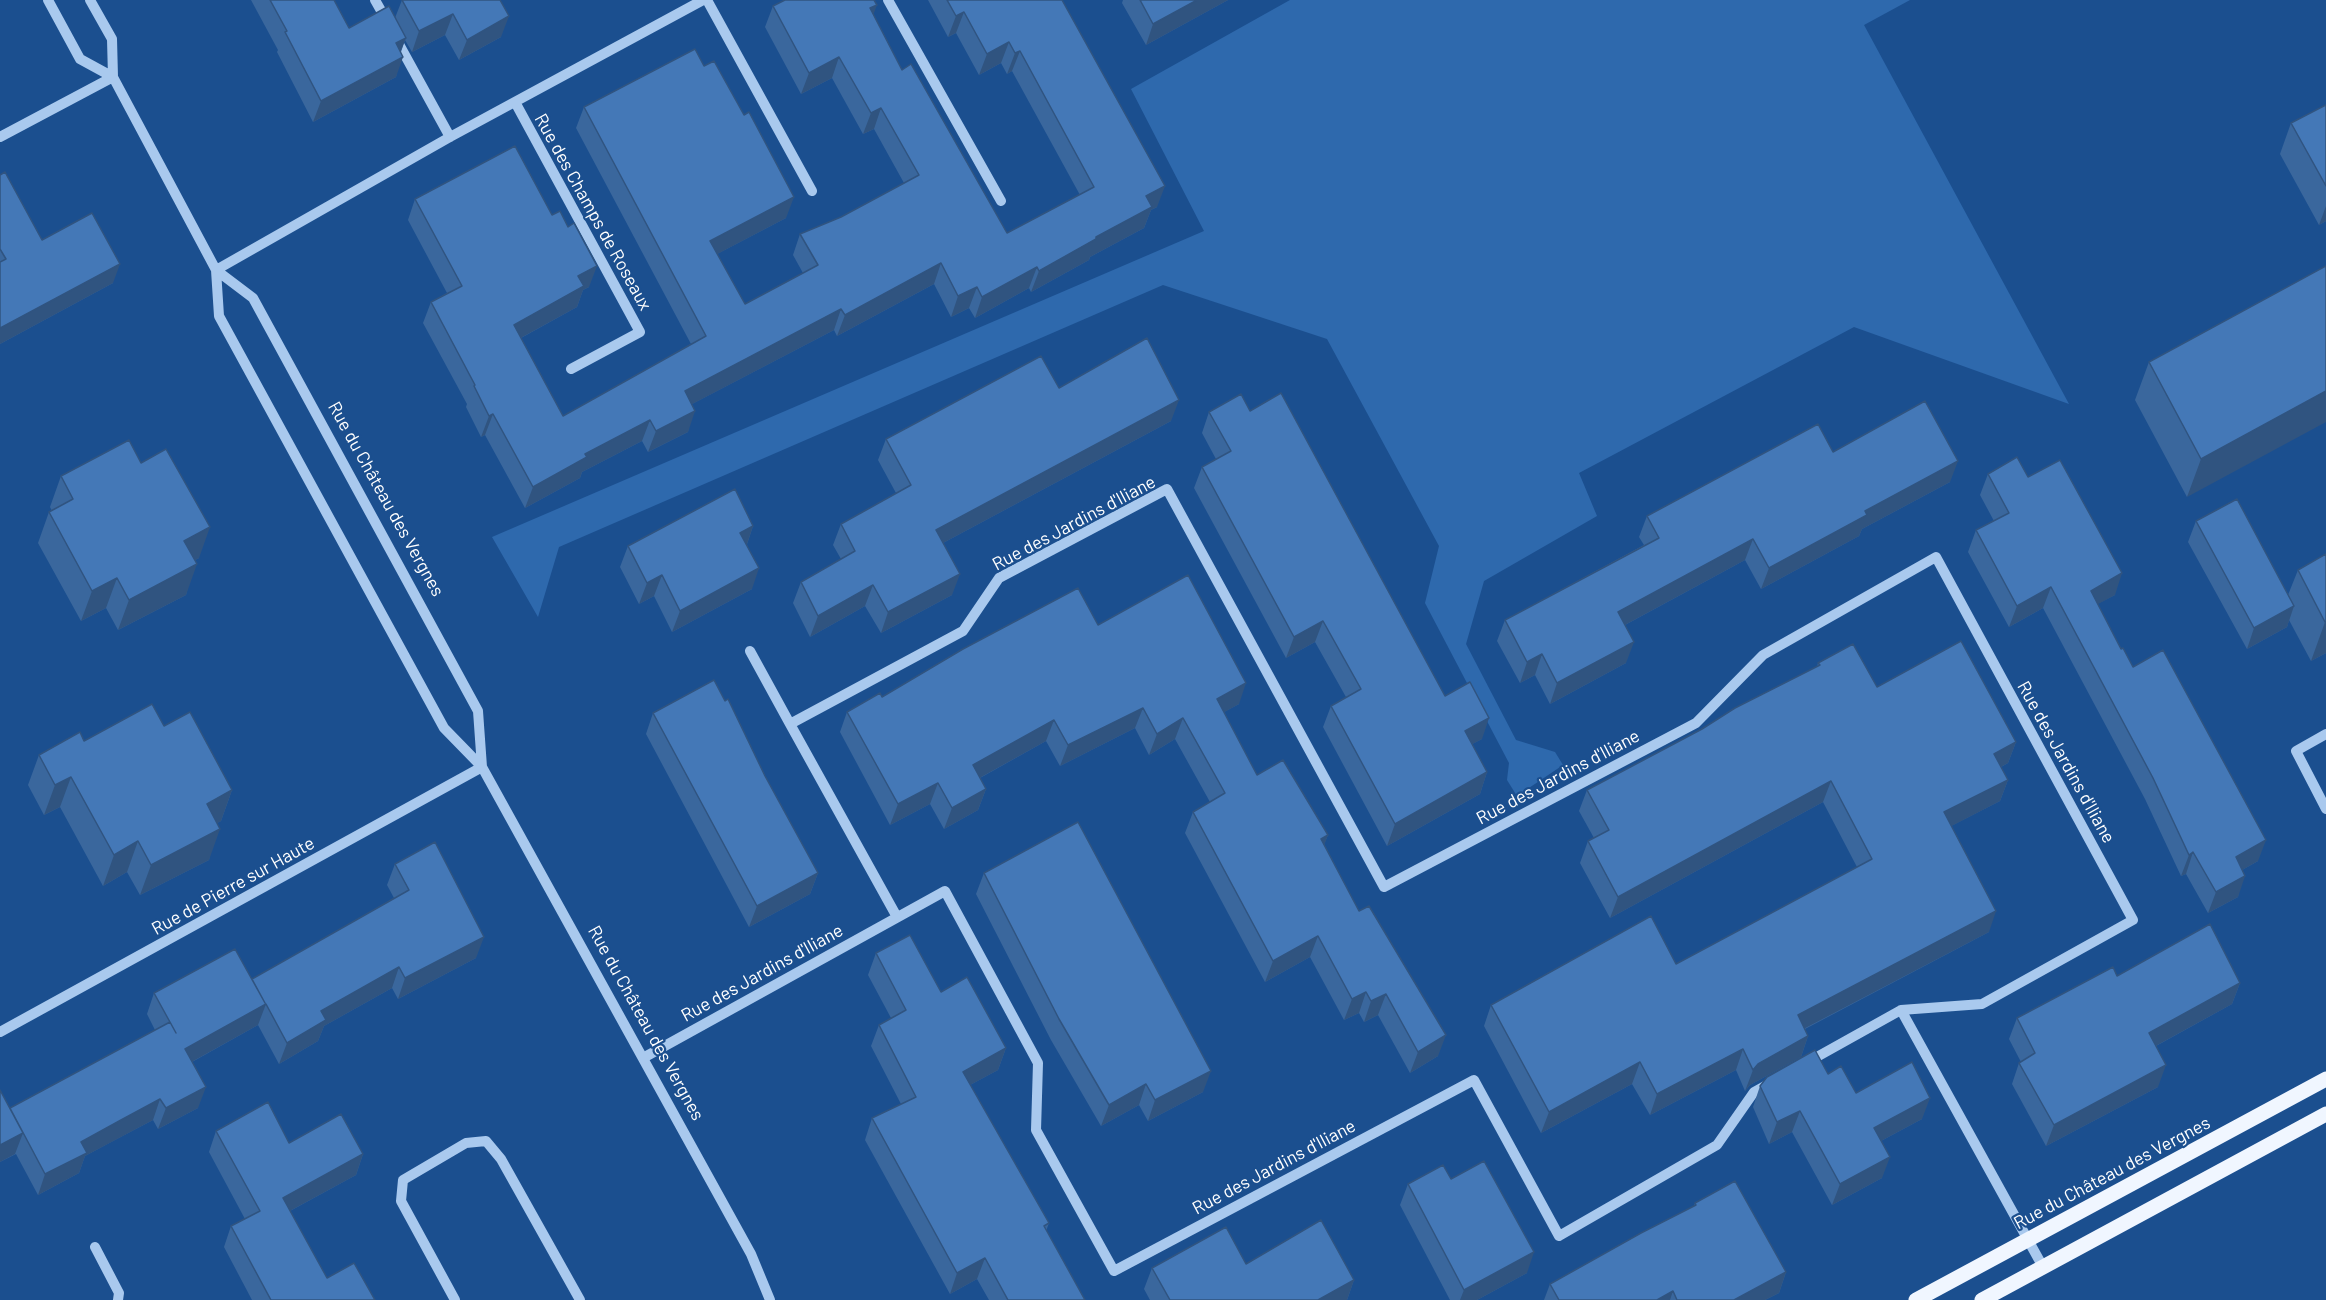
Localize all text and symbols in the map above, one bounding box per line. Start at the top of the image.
street label: Rue des Champs de Roseaux [530,110,656,314]
street label: Rue du Château des Vergnes [323,398,449,600]
street label: Rue des Jardins d'Iliane [989,471,1159,575]
street label: Rue des Jardins d'Iliane [2012,677,2120,847]
street label: Rue des Jardins d'Iliane [1473,725,1643,829]
street label: Rue de Pierre sur Haute [148,832,318,940]
street label: Rue des Jardins d'Iliane [677,919,847,1027]
street label: Rue du Château des Vergnes [583,922,709,1124]
street label: Rue du Château des Vergnes [2010,1112,2214,1234]
street label: Rue des Jardins d'Iliane [1189,1115,1359,1219]

